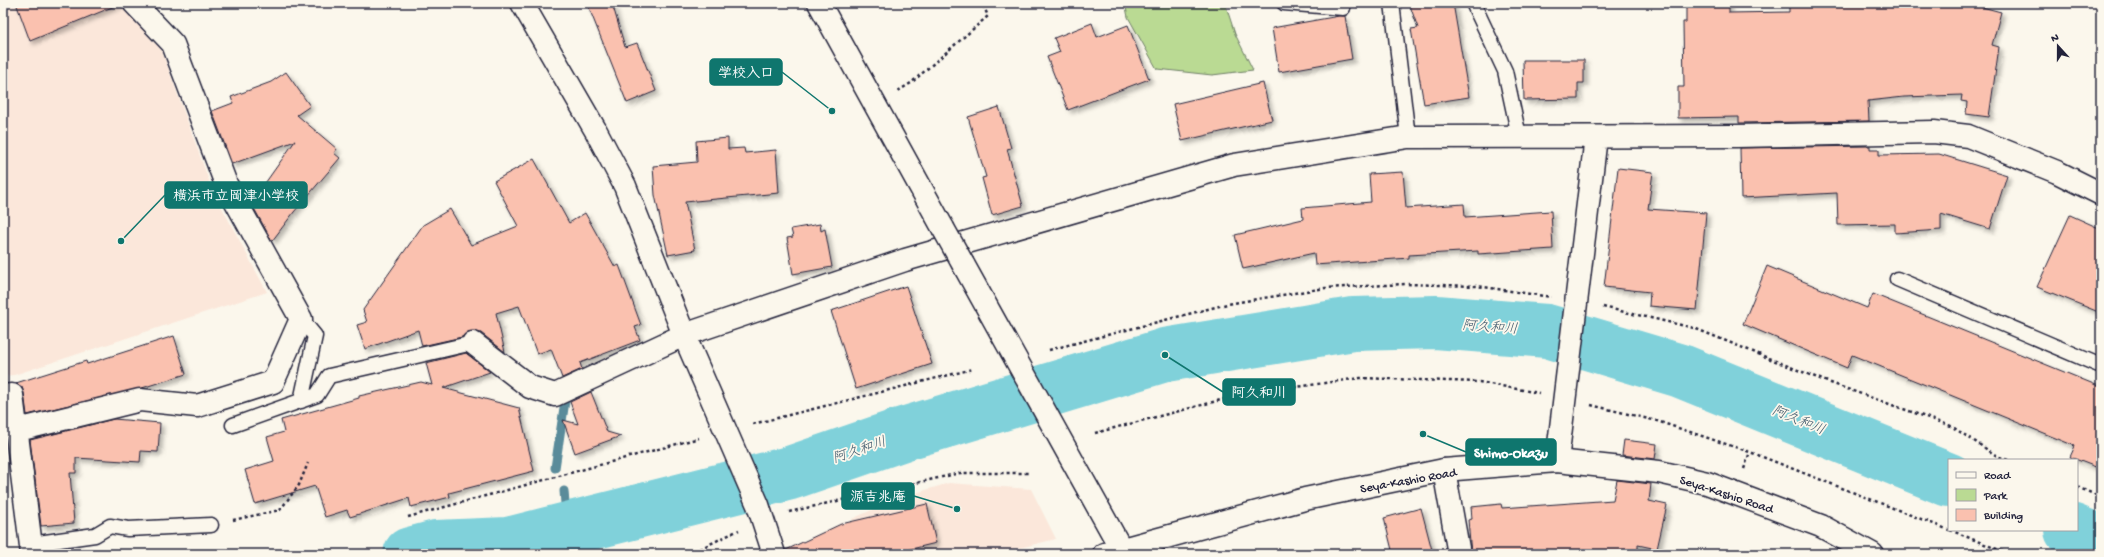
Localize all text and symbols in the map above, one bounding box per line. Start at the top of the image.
north arrow [2038,26,2078,66]
text: N [2050,32,2061,45]
callout: 学校入口 [710,59,782,85]
text: 学校入口 [718,66,774,83]
callout: 横浜市立岡津小学校 [165,182,307,208]
text: 横浜市立岡津小学校 [173,188,299,206]
water label: 阿久和川 [1461,317,1518,339]
callout: 阿久和川 [1223,379,1295,405]
text: 阿久和川 [1231,386,1287,403]
water label: 阿久和川 [1769,402,1828,440]
water label: 阿久和川 [830,433,889,469]
callout: Shimo-Okazu [1466,439,1556,465]
text: Shimo-Okazu [1474,446,1548,463]
legend [1948,459,2078,531]
street label: Seya-Kashio Road [1359,465,1459,497]
text: Road [1984,470,2011,484]
street label: Seya-Kashio Road [1677,473,1776,518]
callout: 源吉兆庵 [842,483,914,509]
text: 源吉兆庵 [850,490,906,507]
text: Park [1983,490,2009,504]
text: Building [1983,510,2023,524]

